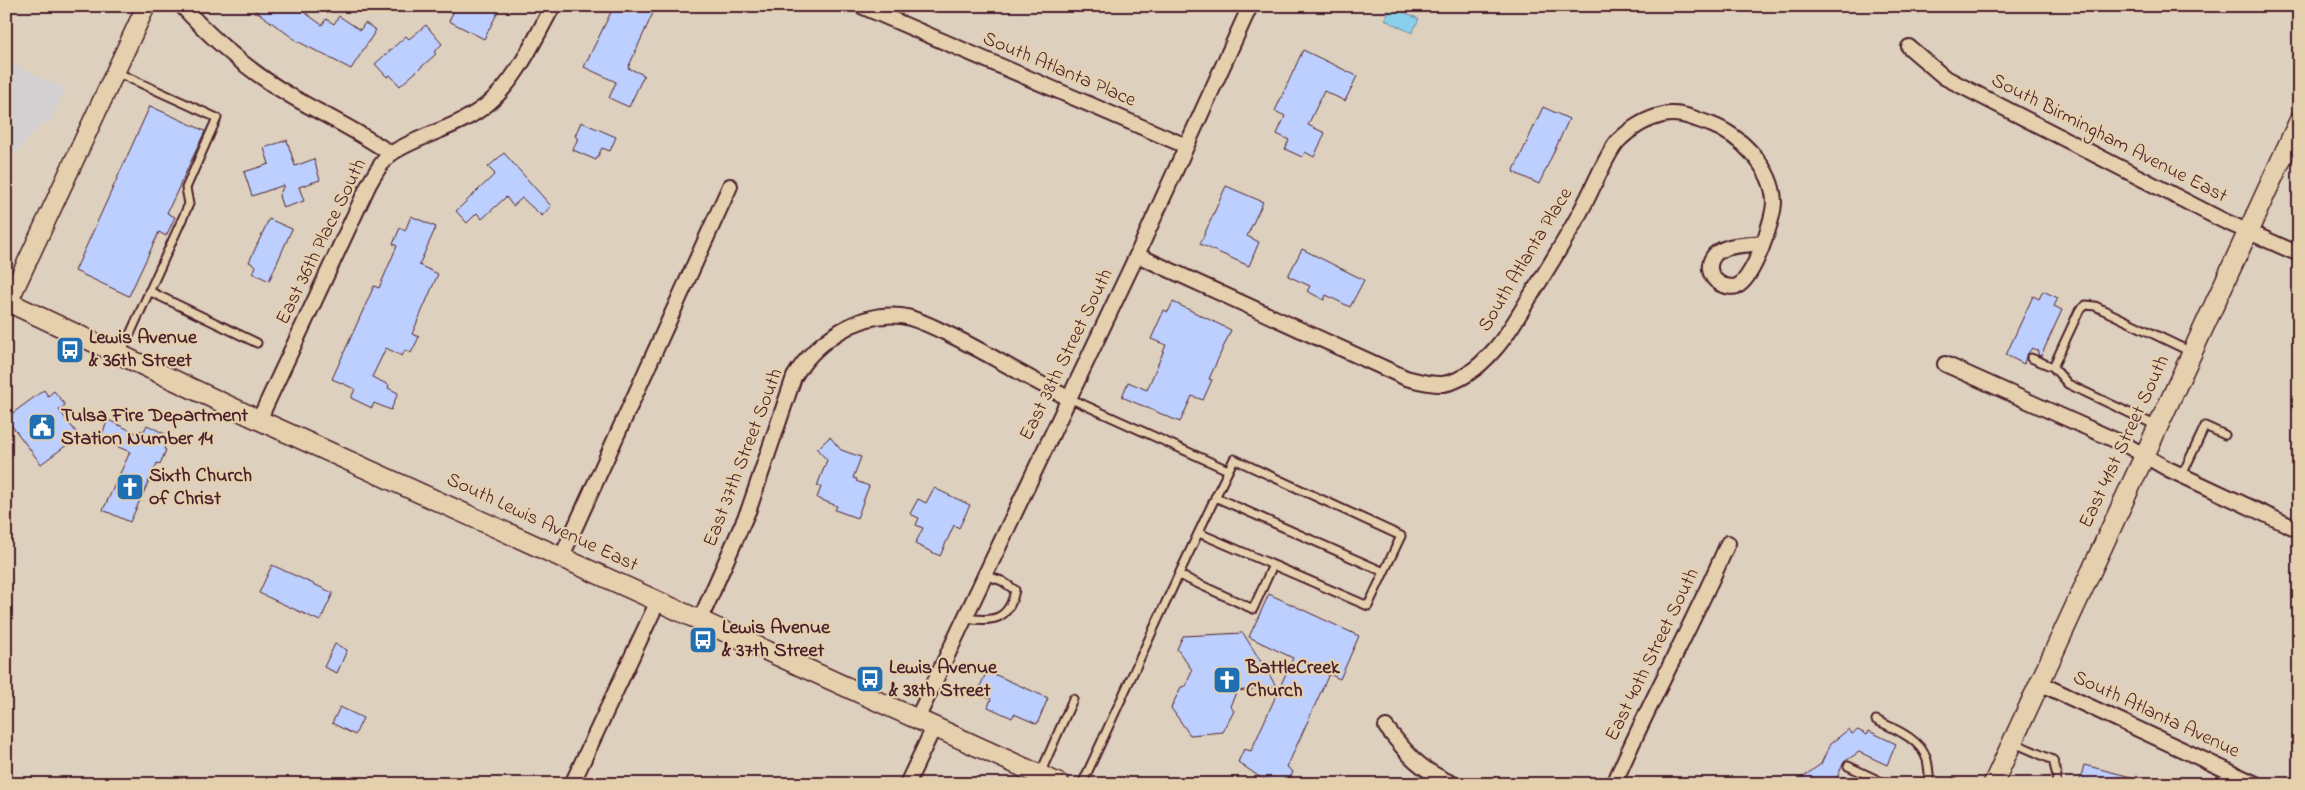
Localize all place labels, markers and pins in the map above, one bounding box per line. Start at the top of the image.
place label: Lewis Avenue & 36th Street [88,324,198,376]
bus stop icon: Lewis Avenue & 36th Street [55,335,85,365]
place label: Tulsa Fire Department Station Number 14 [61,402,248,454]
public building icon: Tulsa Fire Department Station Number 14 [27,412,57,442]
place label: Sixth Church of Christ [149,462,252,514]
church icon: Sixth Church of Christ [115,472,145,502]
place label: Lewis Avenue & 37th Street [721,614,831,666]
bus stop icon: Lewis Avenue & 37th Street [688,625,718,655]
place label: Lewis Avenue & 38th Street [888,654,998,706]
place label: BattleCreek Church [1245,654,1341,706]
bus stop icon: Lewis Avenue & 38th Street [855,664,885,694]
church icon: BattleCreek Church [1212,665,1242,695]

